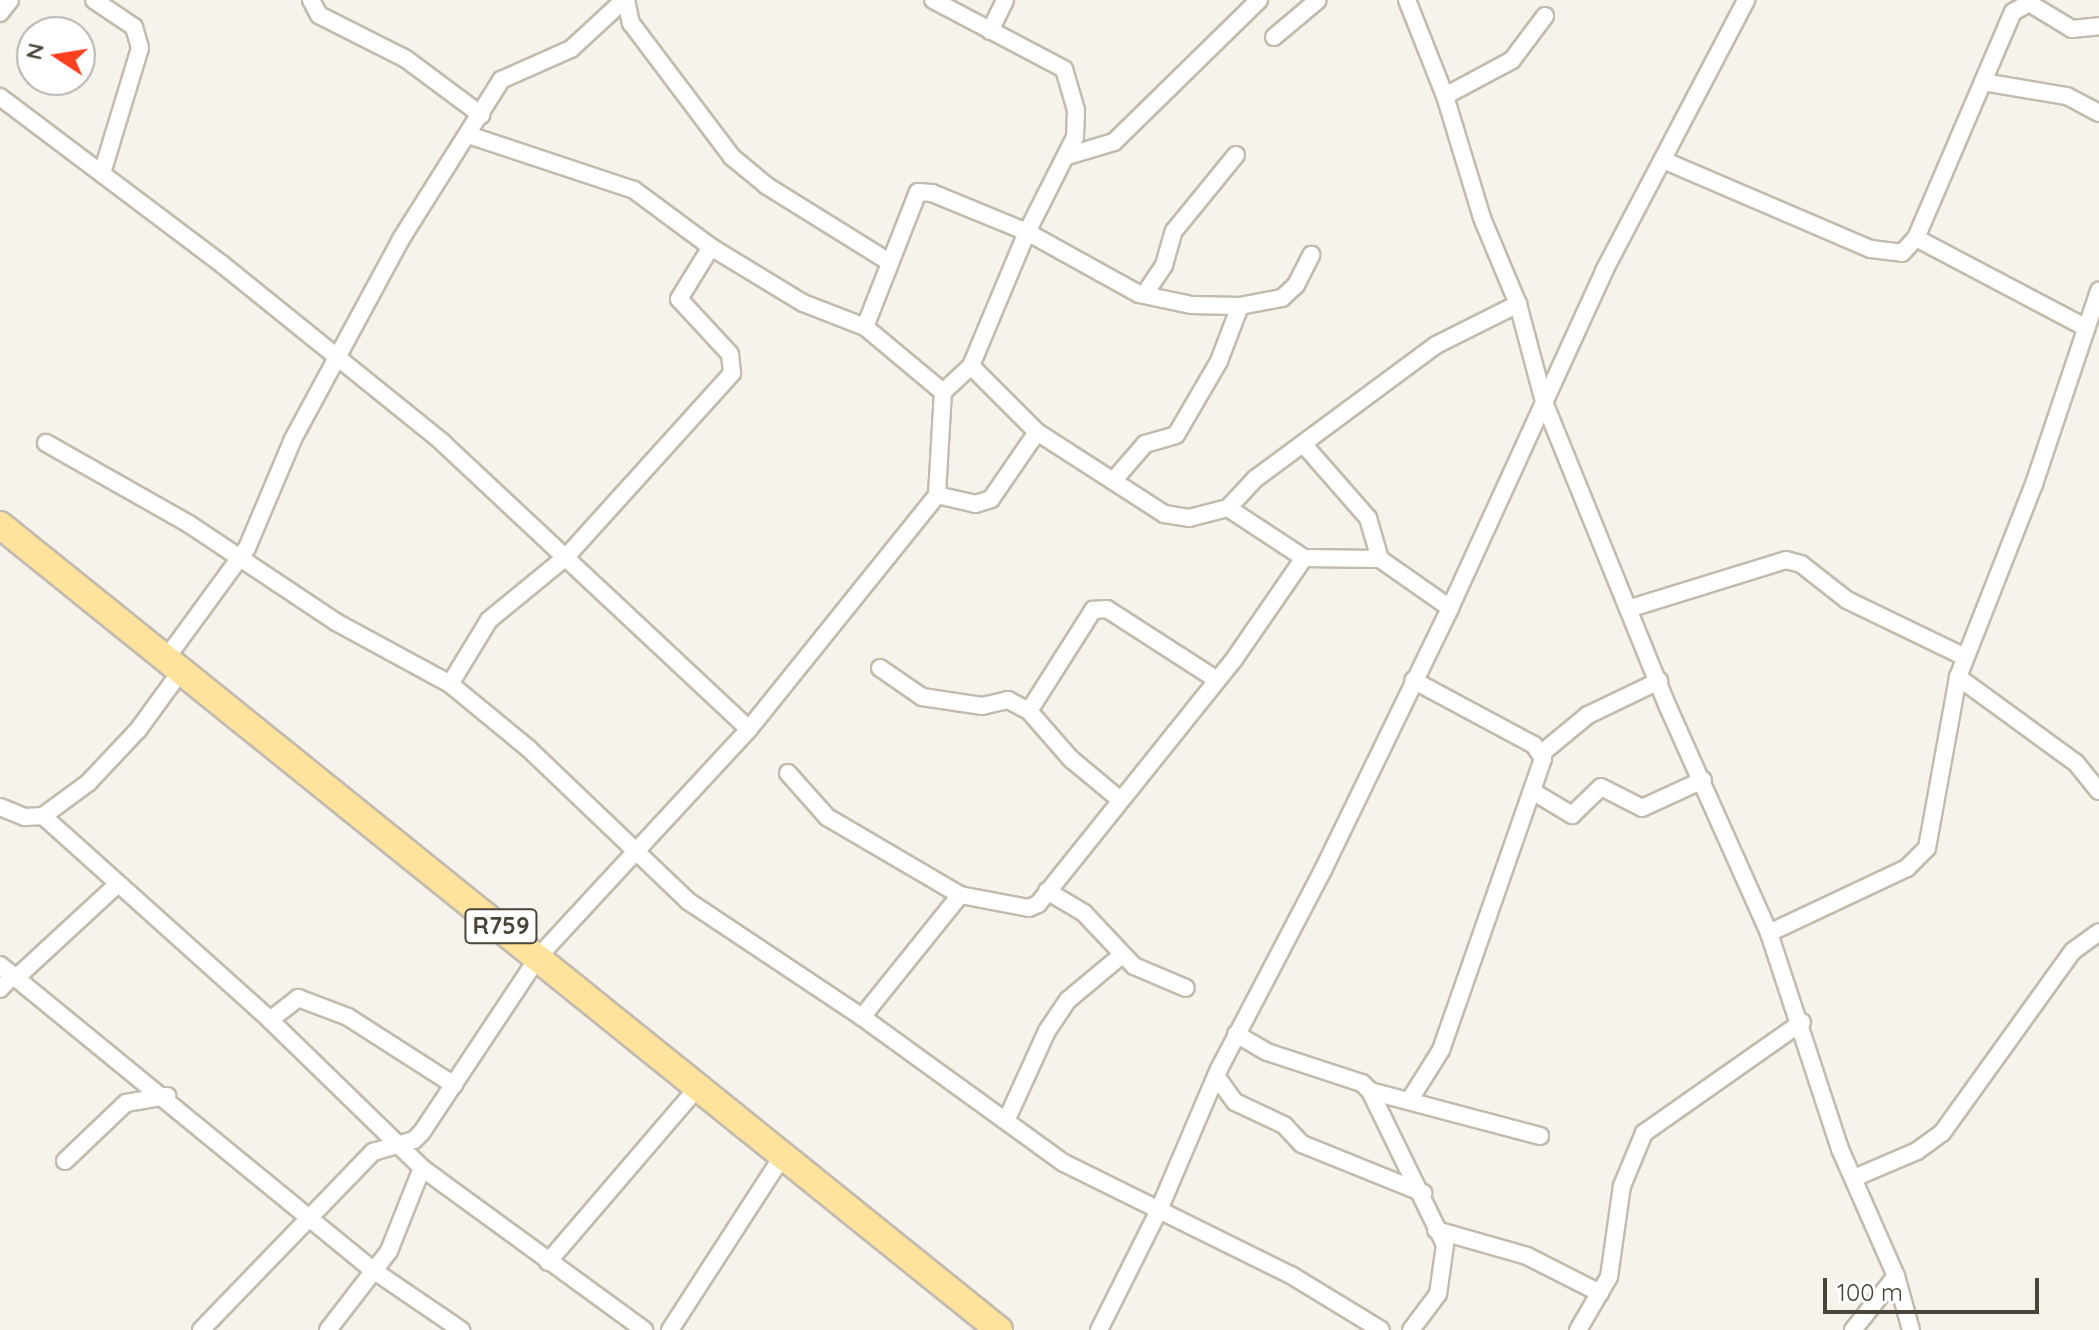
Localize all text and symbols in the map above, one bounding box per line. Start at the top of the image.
north arrow [16,16,96,96]
text: N [19,41,50,62]
road number: R759 [463,906,539,946]
scale bar [1827,1262,2043,1312]
text: 100 m [1837,1277,1903,1307]

